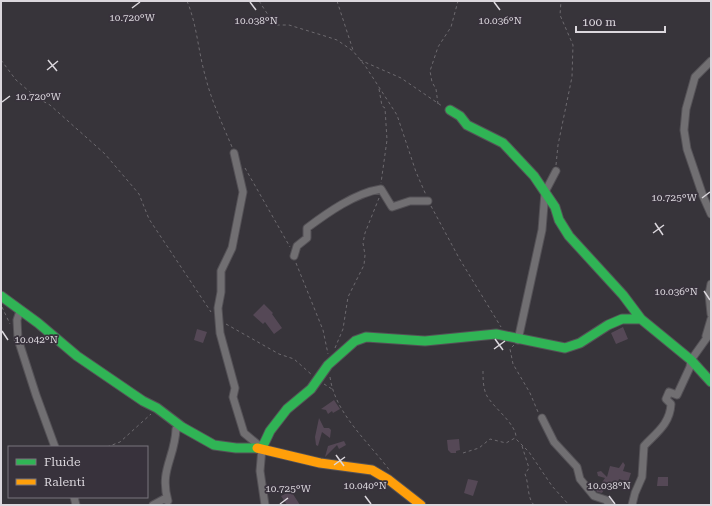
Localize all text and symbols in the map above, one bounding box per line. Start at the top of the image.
scale bar [576,8,665,34]
text: 10.720°W [109,12,156,23]
text: 10.038°N [234,15,278,26]
text: 10.036°N [478,15,522,26]
text: 100 m [582,15,616,29]
text: 10.720°W [15,91,62,102]
text: 10.725°W [651,192,698,203]
text: 10.036°N [654,286,698,297]
text: 10.042°N [14,334,58,345]
legend [8,446,148,498]
text: Fluide [44,455,81,469]
text: Ralenti [44,475,85,489]
text: 10.040°N [343,480,387,491]
text: 10.038°N [587,480,631,491]
text: 10.725°W [265,483,312,494]

